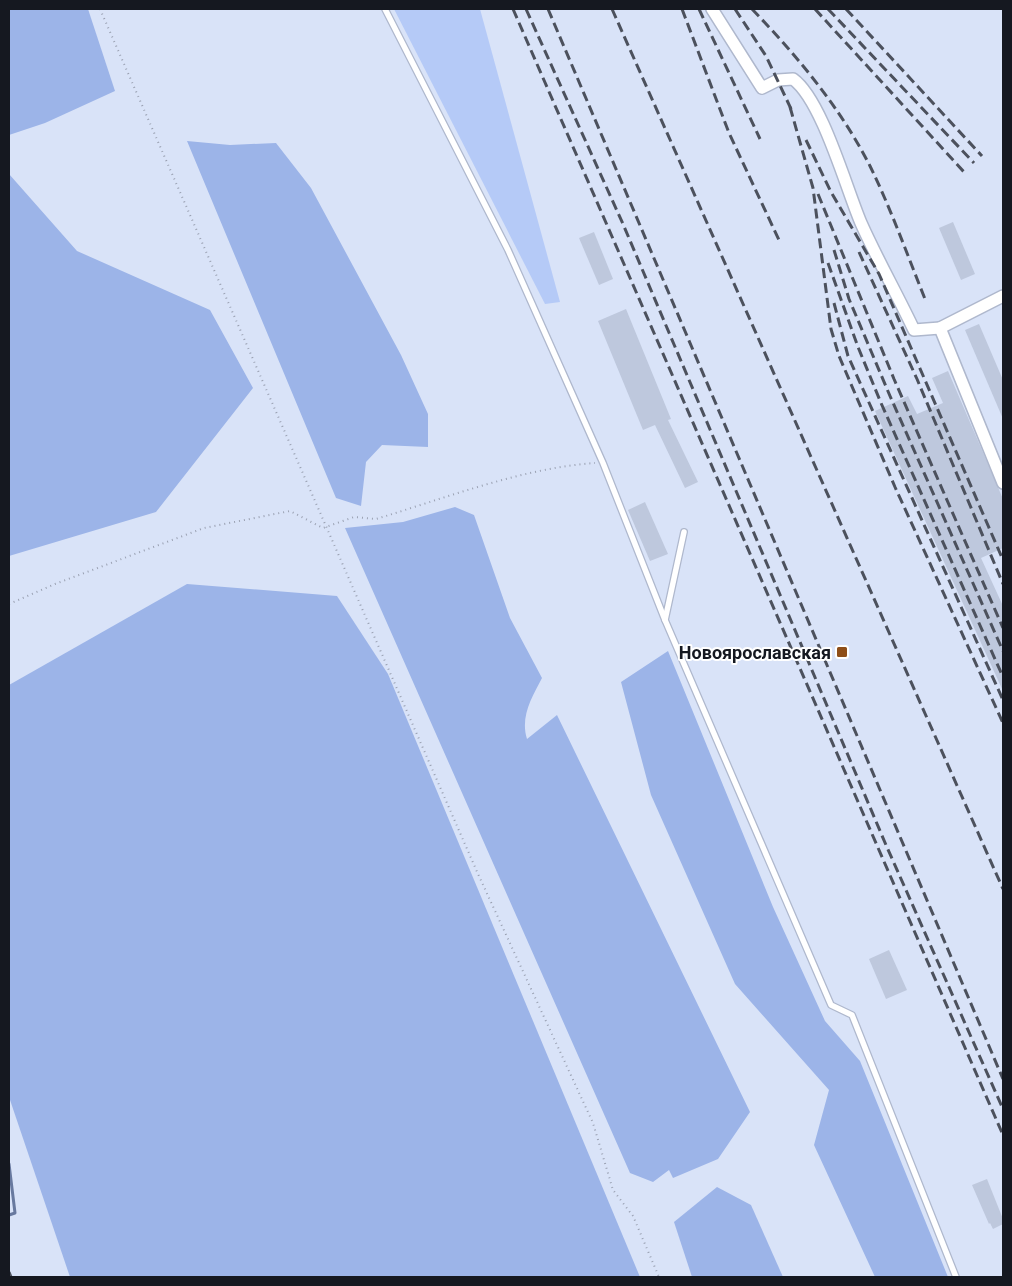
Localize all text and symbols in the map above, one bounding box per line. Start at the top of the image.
place label: Новоярославская [679,642,831,663]
marker: Новоярославская [835,645,849,659]

